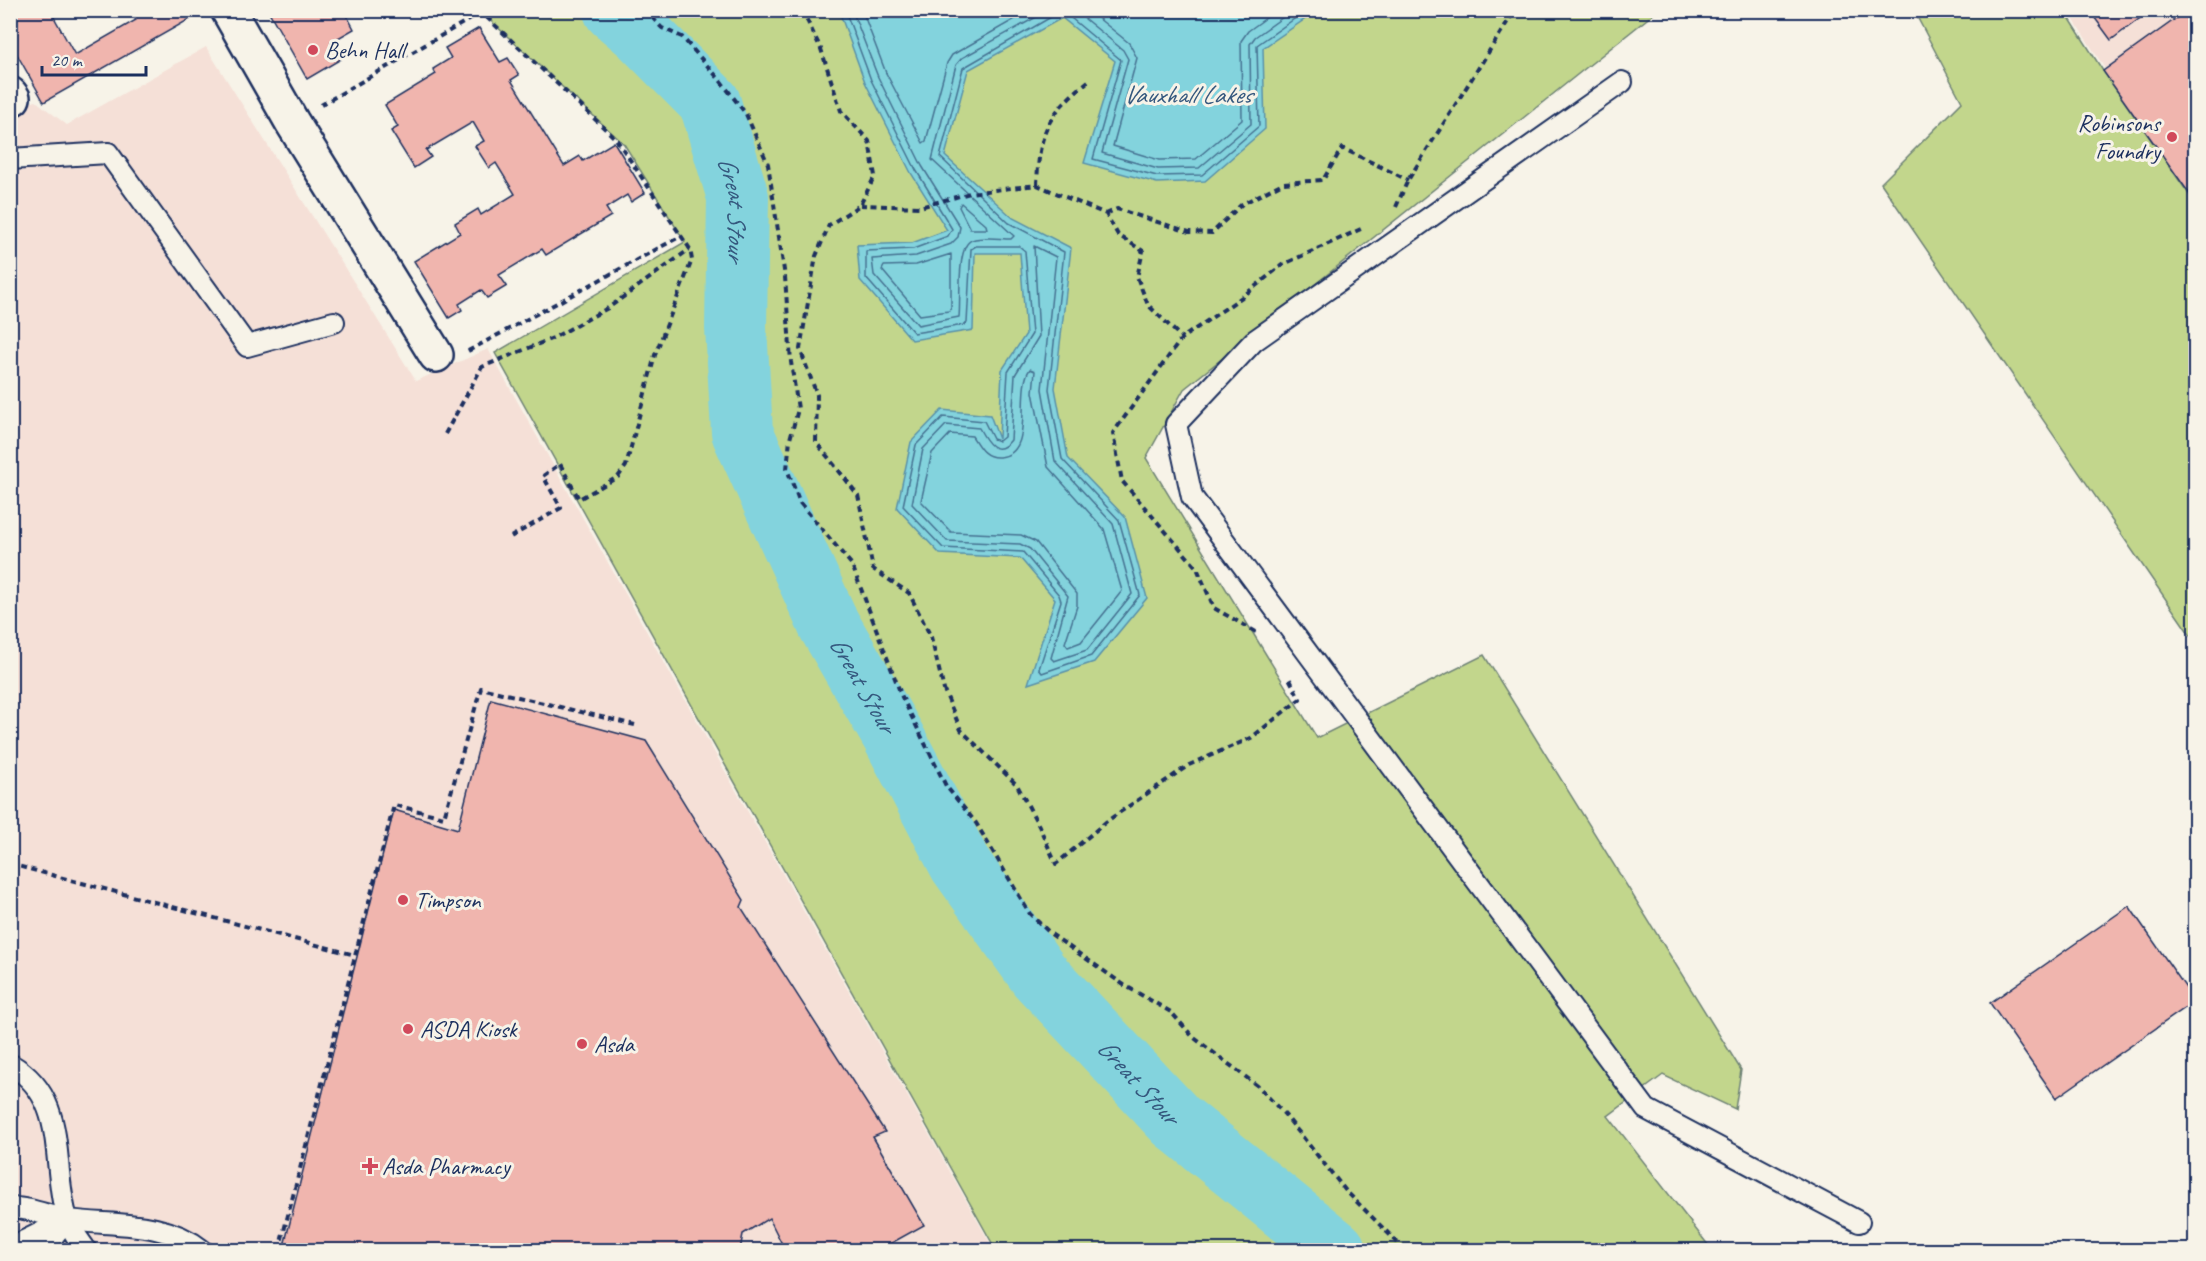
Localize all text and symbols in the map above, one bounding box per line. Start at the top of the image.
place label: Behn Hall [325,35,408,65]
scale bar [42,39,146,77]
marker: Behn Hall [306,43,320,57]
text: 20 m [51,49,84,71]
water label: Vauxhall Lakes [1123,78,1255,111]
place label: Robinsons Foundry [2078,108,2162,166]
marker: Robinsons Foundry [2165,130,2179,144]
water label: Great Stour [710,153,754,266]
water label: Great Stour [822,631,906,742]
place label: Timpson [415,885,482,915]
marker: Timpson [396,893,410,907]
place label: ASDA Kiosk [420,1014,519,1044]
marker: ASDA Kiosk [401,1022,415,1036]
place label: Asda [594,1029,635,1059]
water label: Great Stour [1090,1032,1189,1134]
marker: Asda [575,1037,589,1051]
place label: Asda Pharmacy [382,1151,511,1181]
marker: Asda Pharmacy [363,1159,377,1173]

